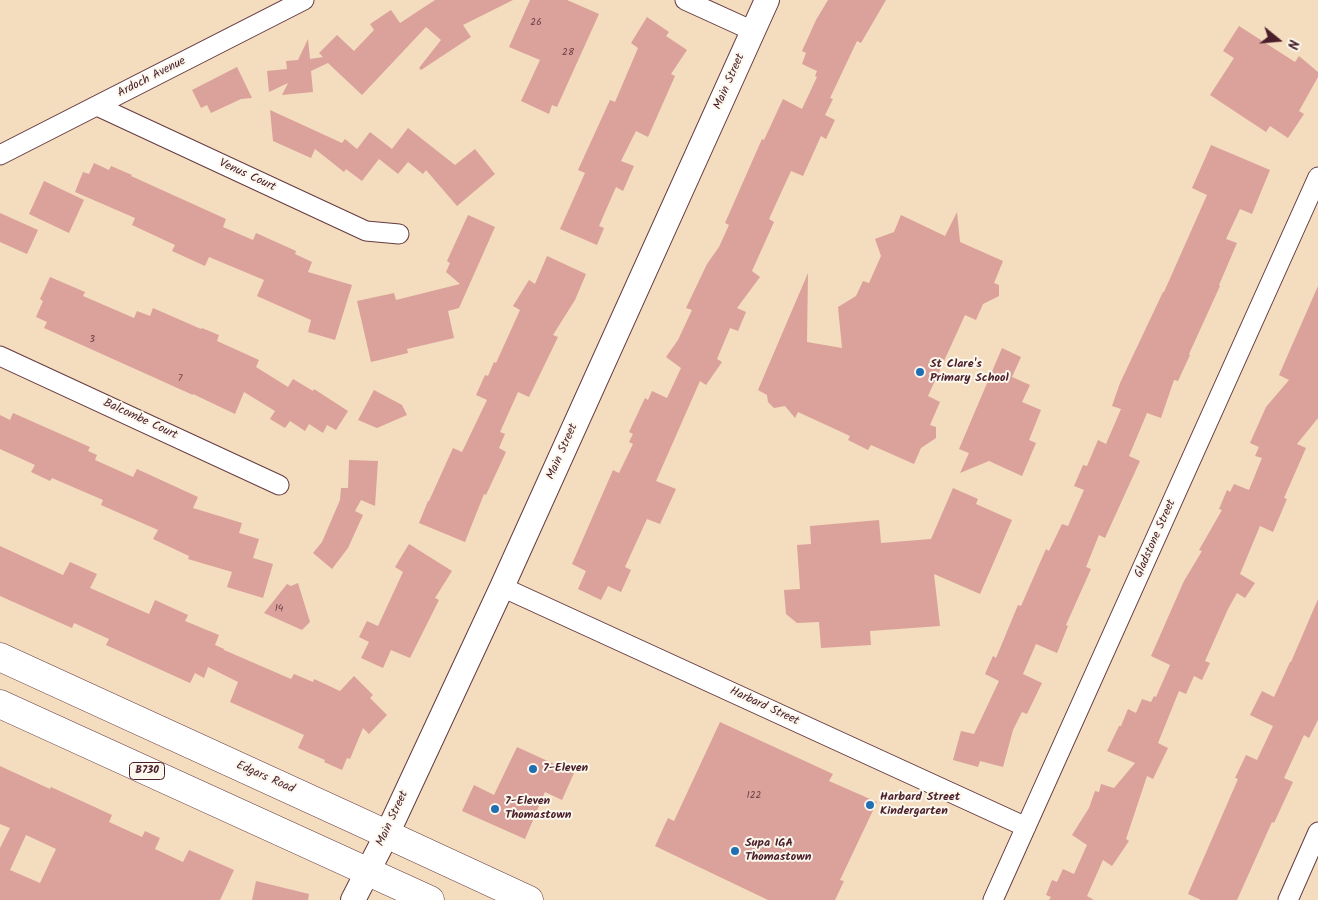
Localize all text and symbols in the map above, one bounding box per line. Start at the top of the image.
north arrow [1253,15,1303,65]
house number: 26 [530,17,542,29]
text: N [1281,37,1304,52]
house number: 28 [562,47,574,59]
street label: Main Street [711,52,749,112]
street label: Ardoch Avenue [115,55,189,101]
street label: Venus Court [216,157,278,195]
house number: 3 [89,334,95,346]
place label: St Clare's Primary School [930,358,1009,386]
marker: St Clare's Primary School [914,366,926,378]
house number: 7 [178,373,182,385]
street label: Balcombe Court [101,397,179,443]
street label: Main Street [544,422,582,482]
street label: Gladstone Street [1132,498,1180,580]
house number: 14 [275,603,283,615]
street label: Harbard Street [727,685,801,729]
street label: Edgars Road [234,759,296,797]
road number: B730 [130,762,164,779]
place label: 7-Eleven [543,762,588,776]
marker: 7-Eleven [527,763,539,775]
street label: Main Street [374,789,412,849]
house number: 122 [747,790,761,802]
place label: Harbard Street Kindergarten [880,791,960,819]
place label: 7-Eleven Thomastown [505,795,571,823]
marker: Harbard Street Kindergarten [864,799,876,811]
marker: 7-Eleven Thomastown [489,803,501,815]
place label: Supa IGA Thomastown [745,837,811,865]
marker: Supa IGA Thomastown [729,845,741,857]

